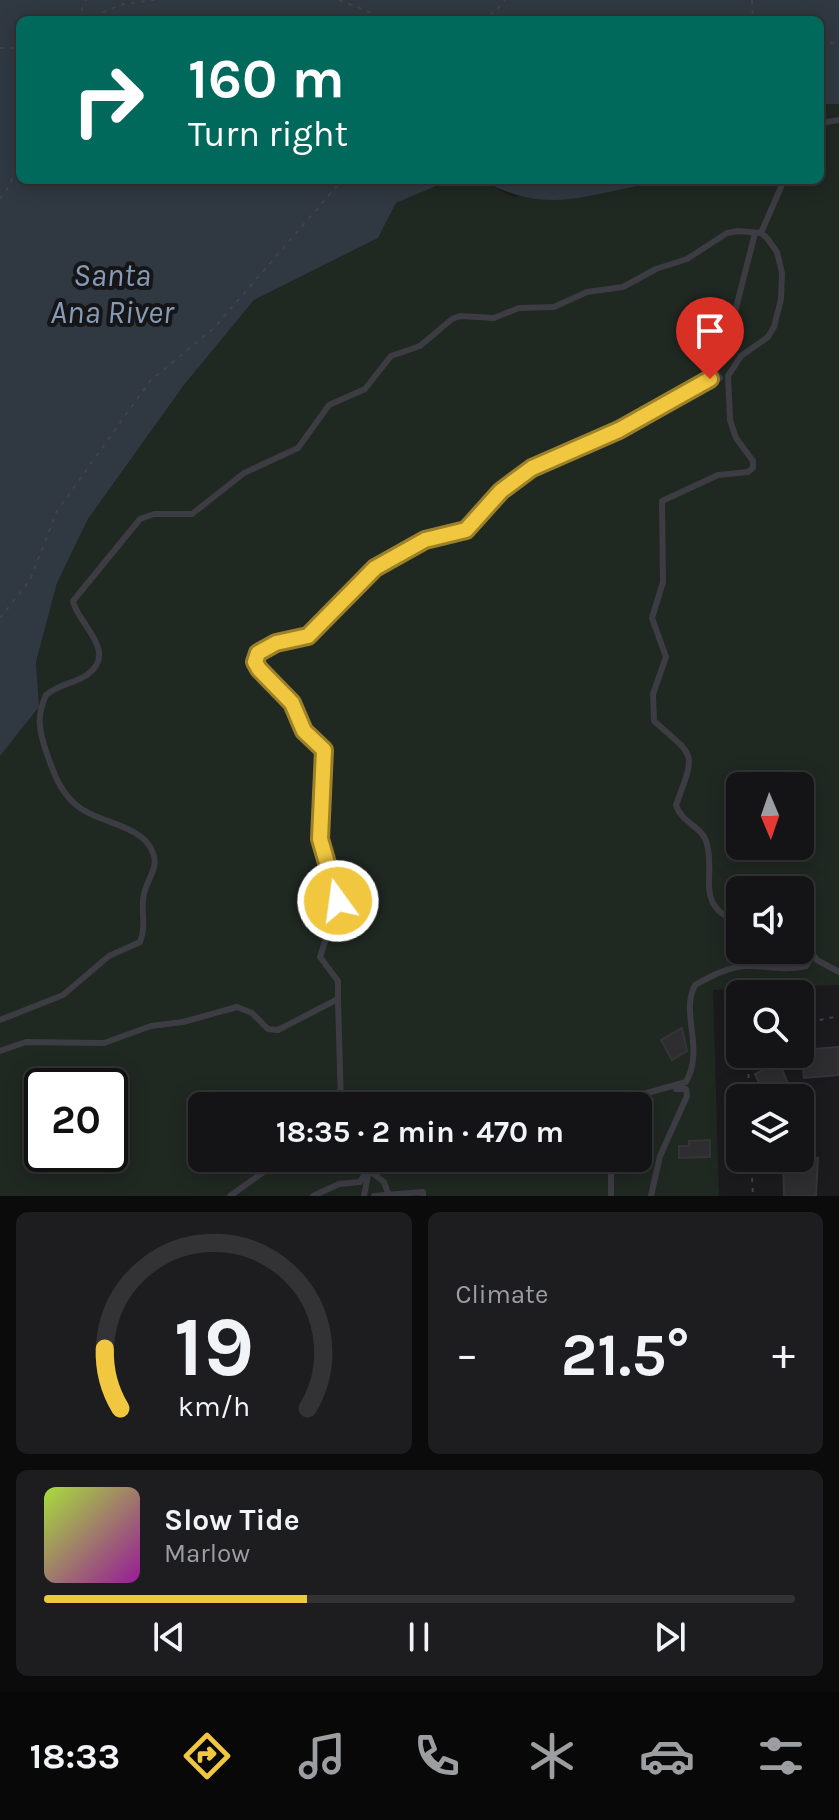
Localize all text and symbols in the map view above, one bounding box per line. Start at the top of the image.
text: 160 m [188,46,345,111]
icon: right [56,48,160,152]
text: Turn right [188,113,348,155]
water label: Santa Ana River [50,257,175,331]
pin [676,297,744,379]
icon: arrive [688,309,732,353]
north arrow [726,772,814,860]
map controls [726,772,814,1172]
position arrow [296,859,380,943]
button: sound [726,876,814,964]
button: search [726,980,814,1068]
speed limit sign: 20 [24,1068,128,1172]
button: layers [726,1084,814,1172]
text: 18:35 · 2 min · 470 m [276,1114,564,1150]
text: Climate [456,1279,548,1310]
text: 19 [174,1299,254,1396]
text: 21.5° [561,1320,690,1390]
text: − [456,1329,479,1380]
text: + [772,1329,795,1380]
text: km/h [178,1390,250,1423]
text: Slow Tide [164,1502,300,1538]
text: Marlow [164,1538,250,1569]
icon: previous [147,1615,191,1659]
icon: pause [397,1615,441,1659]
icon: next [648,1615,692,1659]
icon: directions [179,1728,235,1784]
icon: music [294,1728,350,1784]
icon: phone [409,1728,465,1784]
icon: climate [524,1728,580,1784]
icon: car [639,1728,695,1784]
icon: filters [753,1728,809,1784]
text: 18:33 [29,1735,120,1777]

